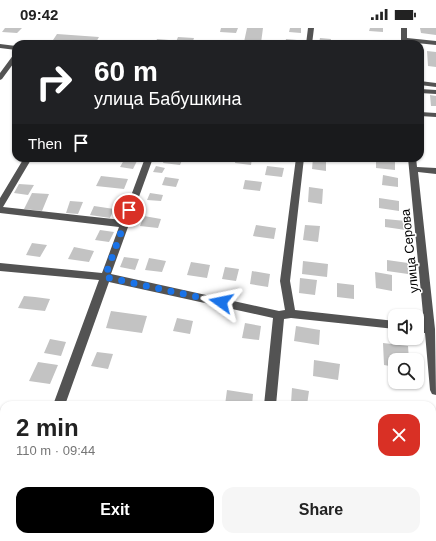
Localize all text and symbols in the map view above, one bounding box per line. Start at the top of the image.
text: 09:42 [20,6,58,23]
icon: right [28,56,80,108]
text: 60 m [94,56,158,87]
text: улица Бабушкина [94,89,242,109]
icon: arrive [70,132,92,154]
text: Then [28,135,62,152]
pin [112,193,146,227]
icon: arrive [118,199,140,221]
street label: улица Серова [398,207,421,294]
position arrow [200,281,242,323]
map controls [388,309,424,389]
button: sound [388,309,424,345]
button: search [388,353,424,389]
text: 2 min [16,414,79,441]
button: close [378,414,420,456]
text: 110 m · 09:44 [16,443,95,458]
button: Exit [16,487,214,533]
button: Share [222,487,420,533]

